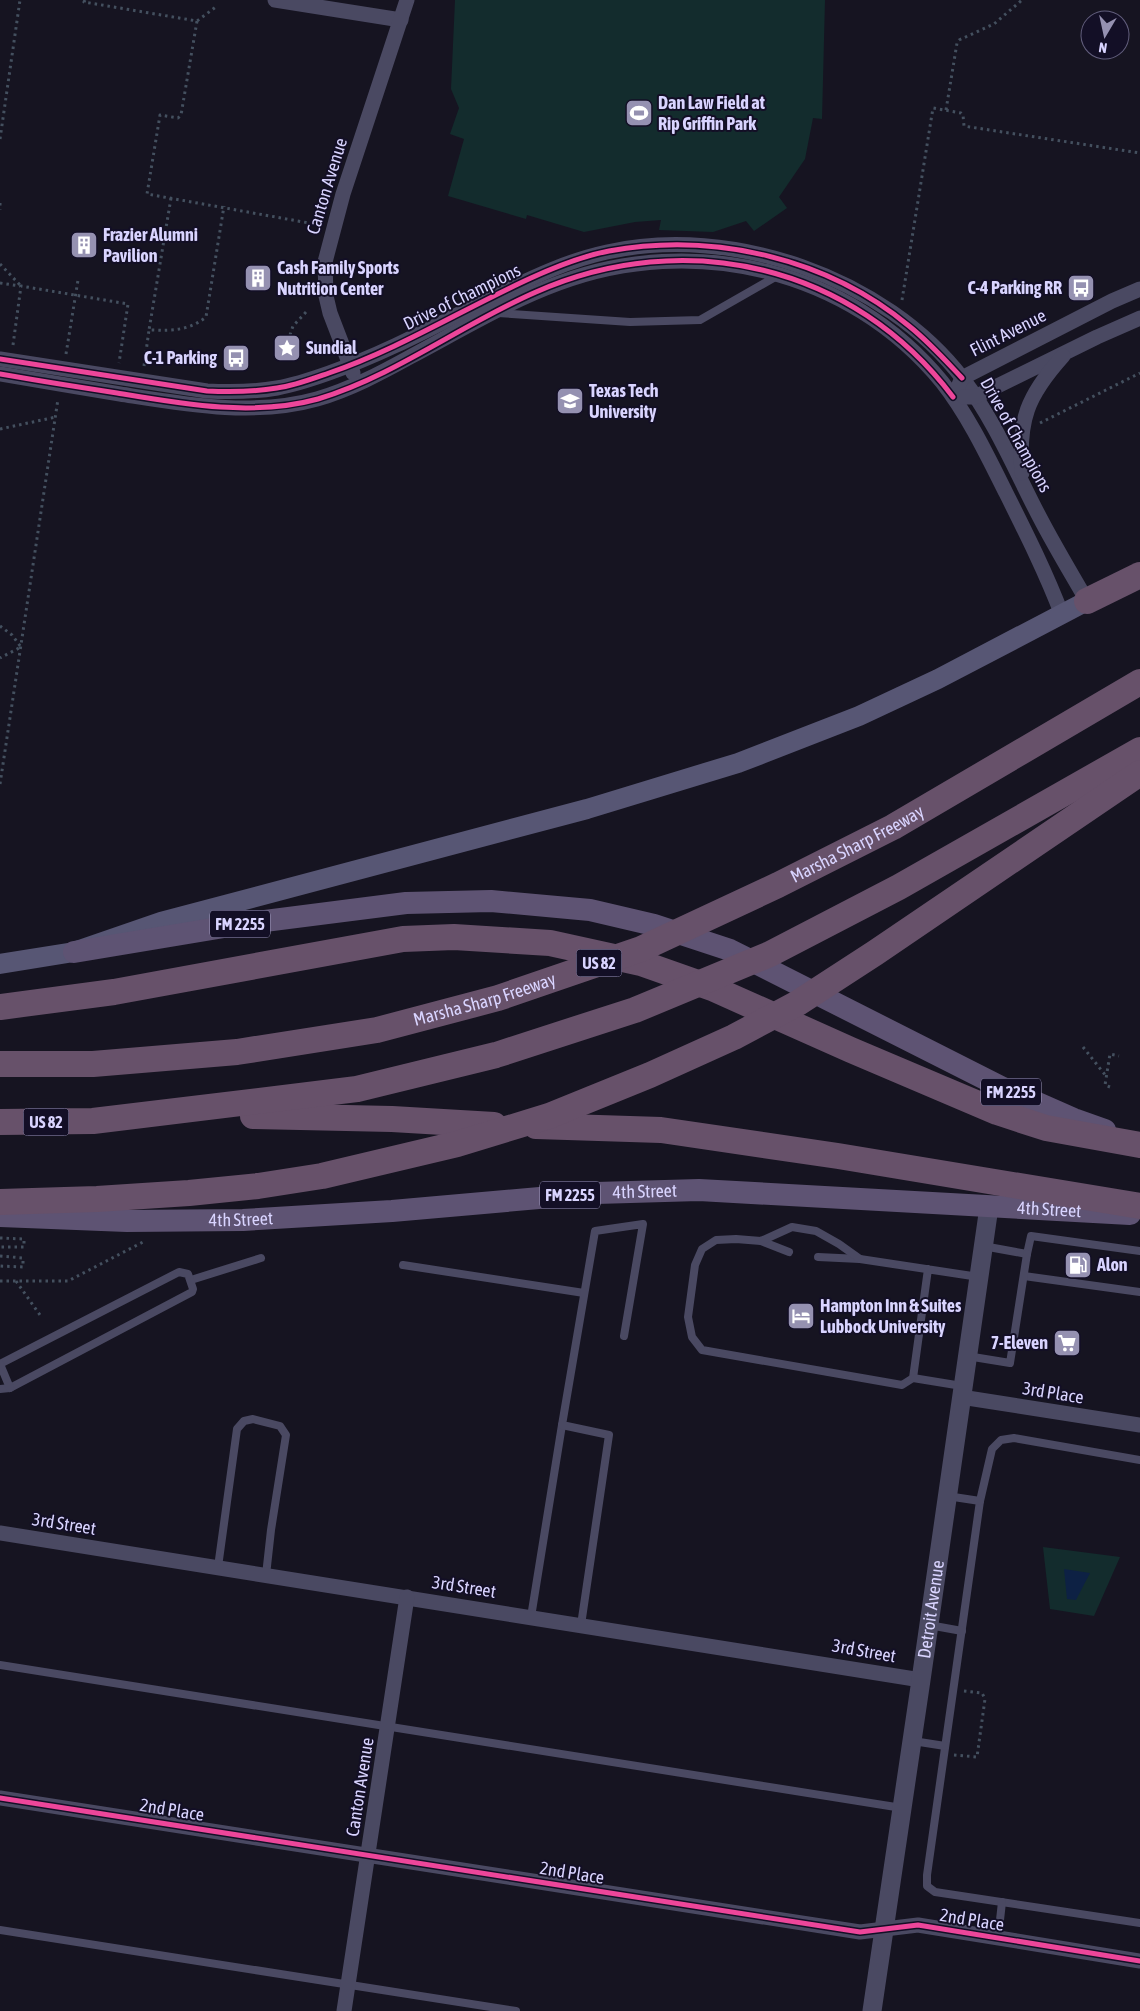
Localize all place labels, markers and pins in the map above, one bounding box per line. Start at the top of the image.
place label: Dan Law Field at Rip Griffin Park [658,92,766,134]
sports icon: Dan Law Field at Rip Griffin Park [624,98,654,128]
place label: Frazier Alumni Pavilion [103,224,198,266]
building icon: Frazier Alumni Pavilion [69,230,99,260]
place label: Cash Family Sports Nutrition Center [277,257,400,299]
building icon: Cash Family Sports Nutrition Center [243,263,273,293]
bus stop icon: C-4 Parking RR [1066,273,1096,303]
place label: C-4 Parking RR [967,277,1062,298]
place icon: Sundial [272,333,302,363]
place label: Sundial [306,337,357,358]
bus stop icon: C-1 Parking [221,343,251,373]
place label: C-1 Parking [144,347,217,368]
place label: Texas Tech University [589,380,659,422]
school or university icon: Texas Tech University [555,386,585,416]
fuel station icon: Alon [1063,1250,1093,1280]
place label: Alon [1096,1254,1128,1275]
place label: Hampton Inn & Suites Lubbock University [820,1295,962,1337]
hotel icon: Hampton Inn & Suites Lubbock University [786,1301,816,1331]
supermarket icon: 7-Eleven [1052,1328,1082,1358]
place label: 7-Eleven [991,1332,1048,1353]

